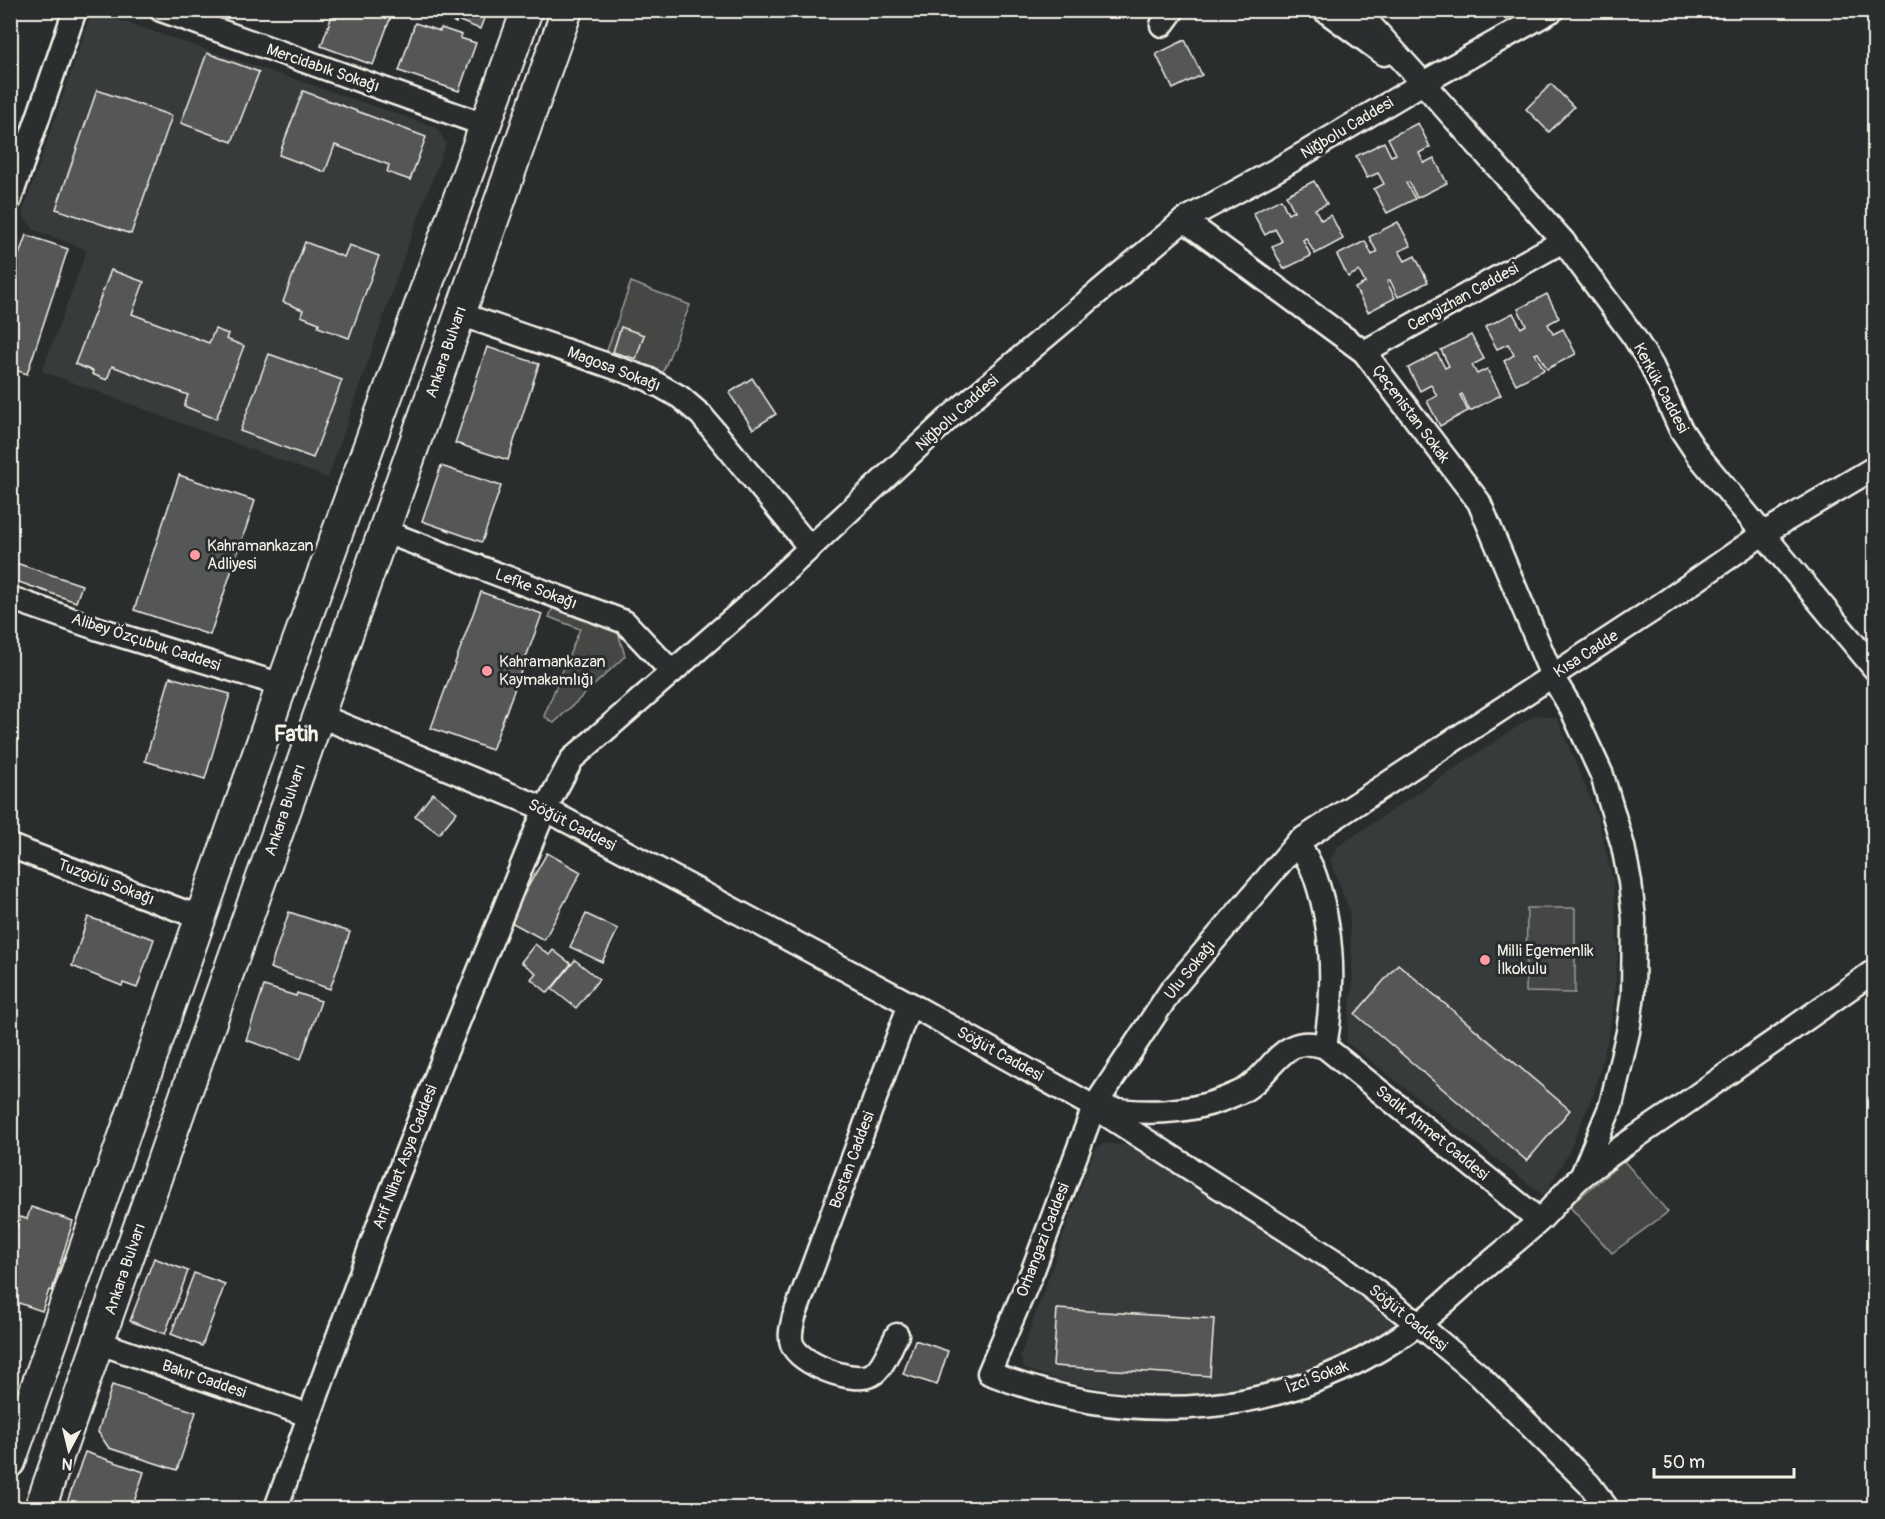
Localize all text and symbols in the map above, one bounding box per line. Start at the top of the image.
street label: Mercidabık Sokağı [264,39,382,97]
street label: Niğbolu Caddesi [1297,92,1397,164]
street label: Cengizhan Caddesi [1404,258,1522,336]
street label: Ankara Bulvarı [421,303,471,401]
street label: Kerkük Caddesi [1629,339,1693,437]
street label: Magosa Sokağı [564,342,664,396]
street label: Çeçenistan Sokak [1368,361,1455,467]
street label: Niğbolu Caddesi [911,370,1003,456]
place label: Kahramankazan Adliyesi [207,536,313,574]
marker: Kahramankazan Adliyesi [188,548,202,562]
street label: Lefke Sokağı [492,564,580,614]
street label: Alibey Özçubuk Caddesi [69,608,223,676]
street label: Kısa Cadde [1550,626,1622,682]
place label: Kahramankazan Kaymakamlığı [499,652,605,690]
marker: Kahramankazan Kaymakamlığı [480,664,494,678]
district label: Fatih [274,720,318,748]
street label: Ankara Bulvarı [260,761,310,859]
street label: Söğüt Caddesi [525,794,619,856]
street label: Tuzgölü Sokağı [55,854,157,910]
street label: Ulu Sokağı [1160,936,1220,1004]
place label: Milli Egemenlik İlkokulu [1497,941,1594,979]
marker: Milli Egemenlik İlkokulu [1478,953,1492,967]
street label: Söğüt Caddesi [953,1022,1047,1086]
street label: Sadık Ahmet Caddesi [1371,1081,1493,1185]
street label: Arif Nihat Asya Caddesi [368,1082,442,1232]
street label: Bostan Caddesi [825,1109,879,1211]
street label: Orhangazi Caddesi [1012,1180,1074,1300]
street label: Ankara Bulvarı [100,1220,150,1318]
street label: Söğüt Caddesi [1365,1280,1452,1356]
street label: Bakır Caddesi [159,1355,249,1403]
street label: İzci Sokak [1283,1356,1352,1398]
north arrow [39,1420,99,1480]
scale bar [1654,1441,1794,1479]
text: 50 m [1663,1451,1705,1474]
text: N [61,1453,74,1474]

